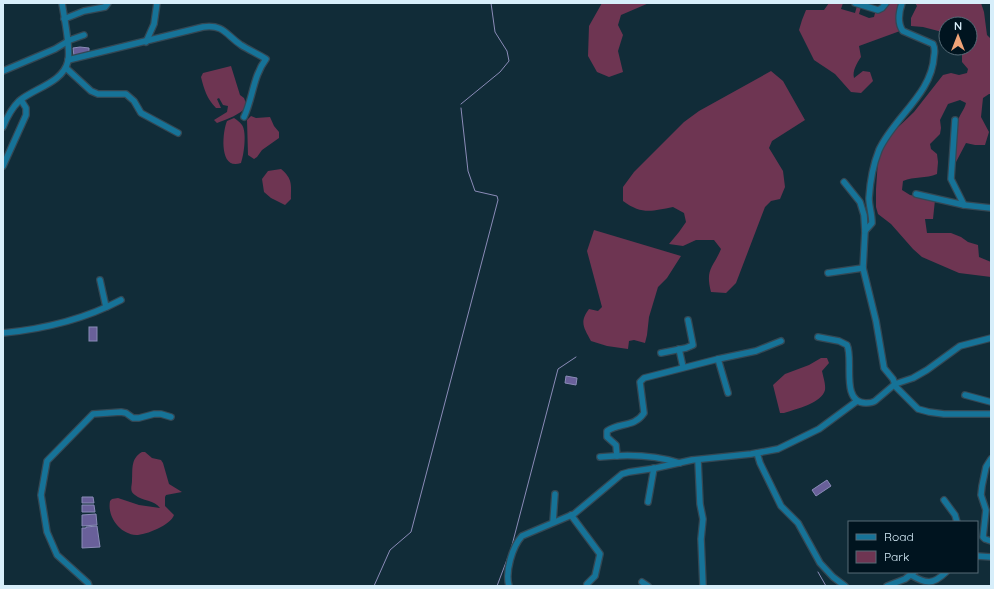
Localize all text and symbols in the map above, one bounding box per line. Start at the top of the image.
north arrow [938,16,978,56]
text: N [954,19,962,33]
legend [848,521,978,573]
text: Road [884,529,914,544]
text: Park [884,549,909,564]

